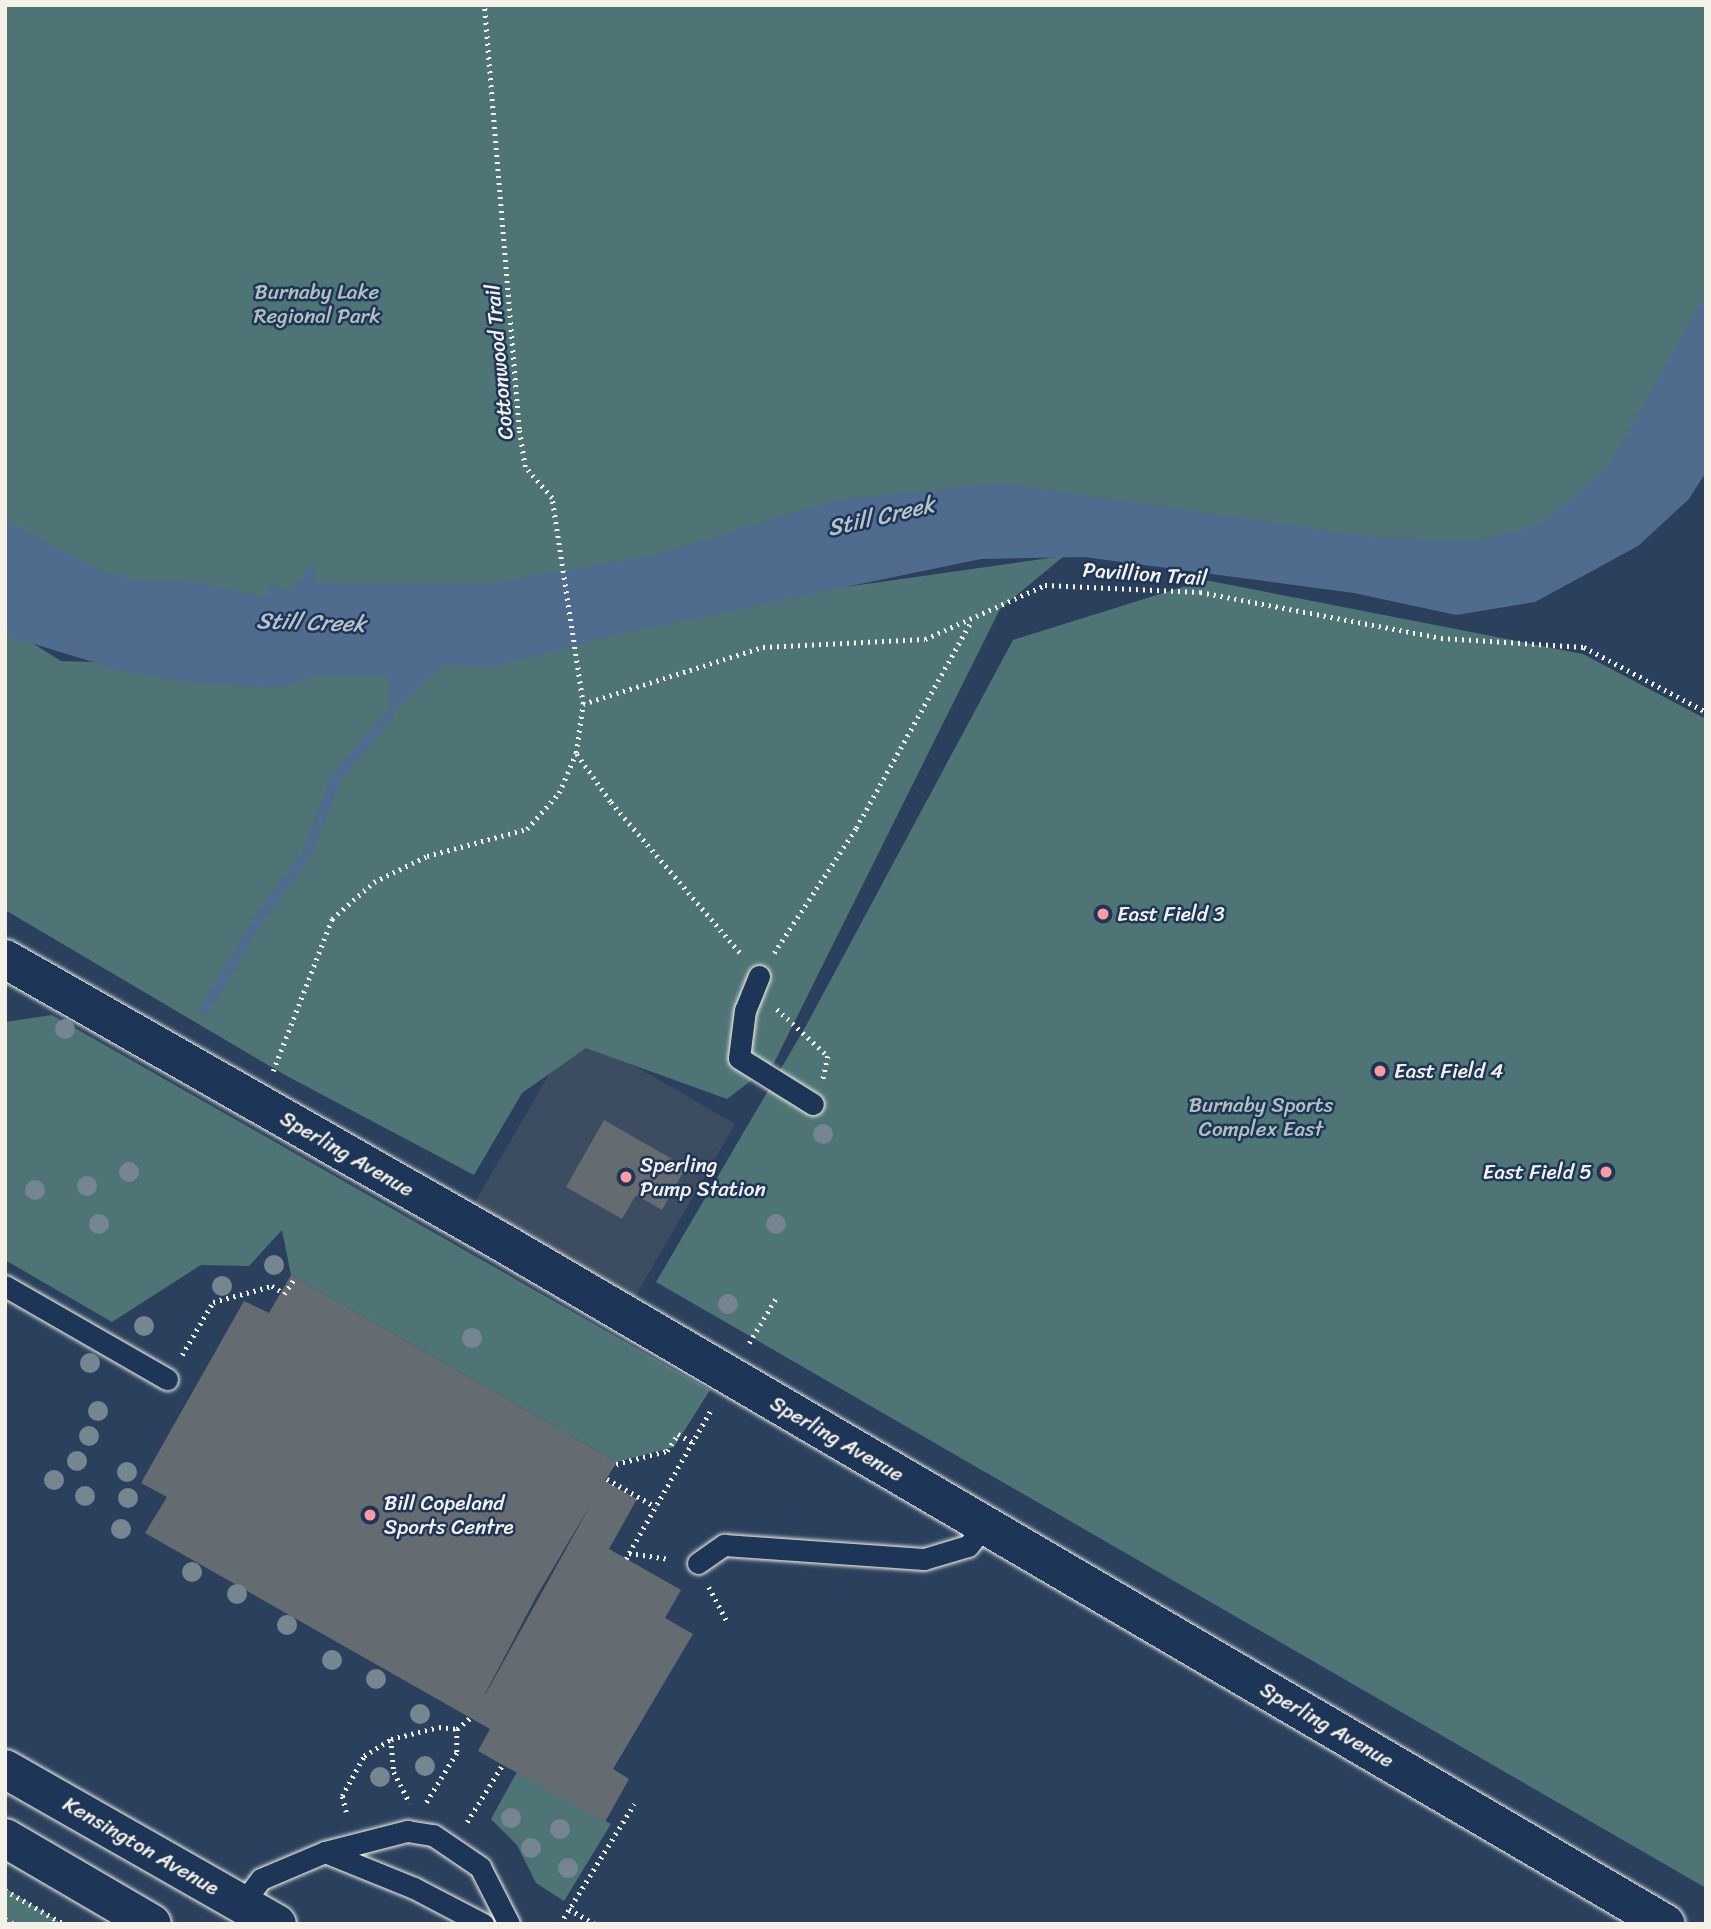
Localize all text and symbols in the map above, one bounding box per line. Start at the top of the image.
park label: Burnaby Lake Regional Park [254,279,380,329]
street label: Cottonwood Trail [480,283,518,441]
water label: Still Creek [825,491,937,543]
street label: Pavillion Trail [1082,557,1208,591]
water label: Still Creek [256,607,366,639]
place label: East Field 3 [1117,901,1226,927]
marker: East Field 3 [1095,906,1111,922]
place label: East Field 4 [1394,1058,1504,1084]
marker: East Field 4 [1372,1063,1388,1079]
park label: Burnaby Sports Complex East [1189,1092,1333,1142]
street label: Sperling Avenue [276,1106,418,1202]
place label: Sperling Pump Station [640,1152,766,1202]
place label: East Field 5 [1482,1159,1592,1185]
marker: East Field 5 [1598,1164,1614,1180]
marker: Sperling Pump Station [618,1169,634,1185]
street label: Sperling Avenue [766,1391,908,1487]
place label: Bill Copeland Sports Centre [384,1490,515,1540]
marker: Bill Copeland Sports Centre [362,1507,378,1523]
street label: Sperling Avenue [1256,1677,1398,1773]
street label: Kensington Avenue [59,1791,223,1901]

